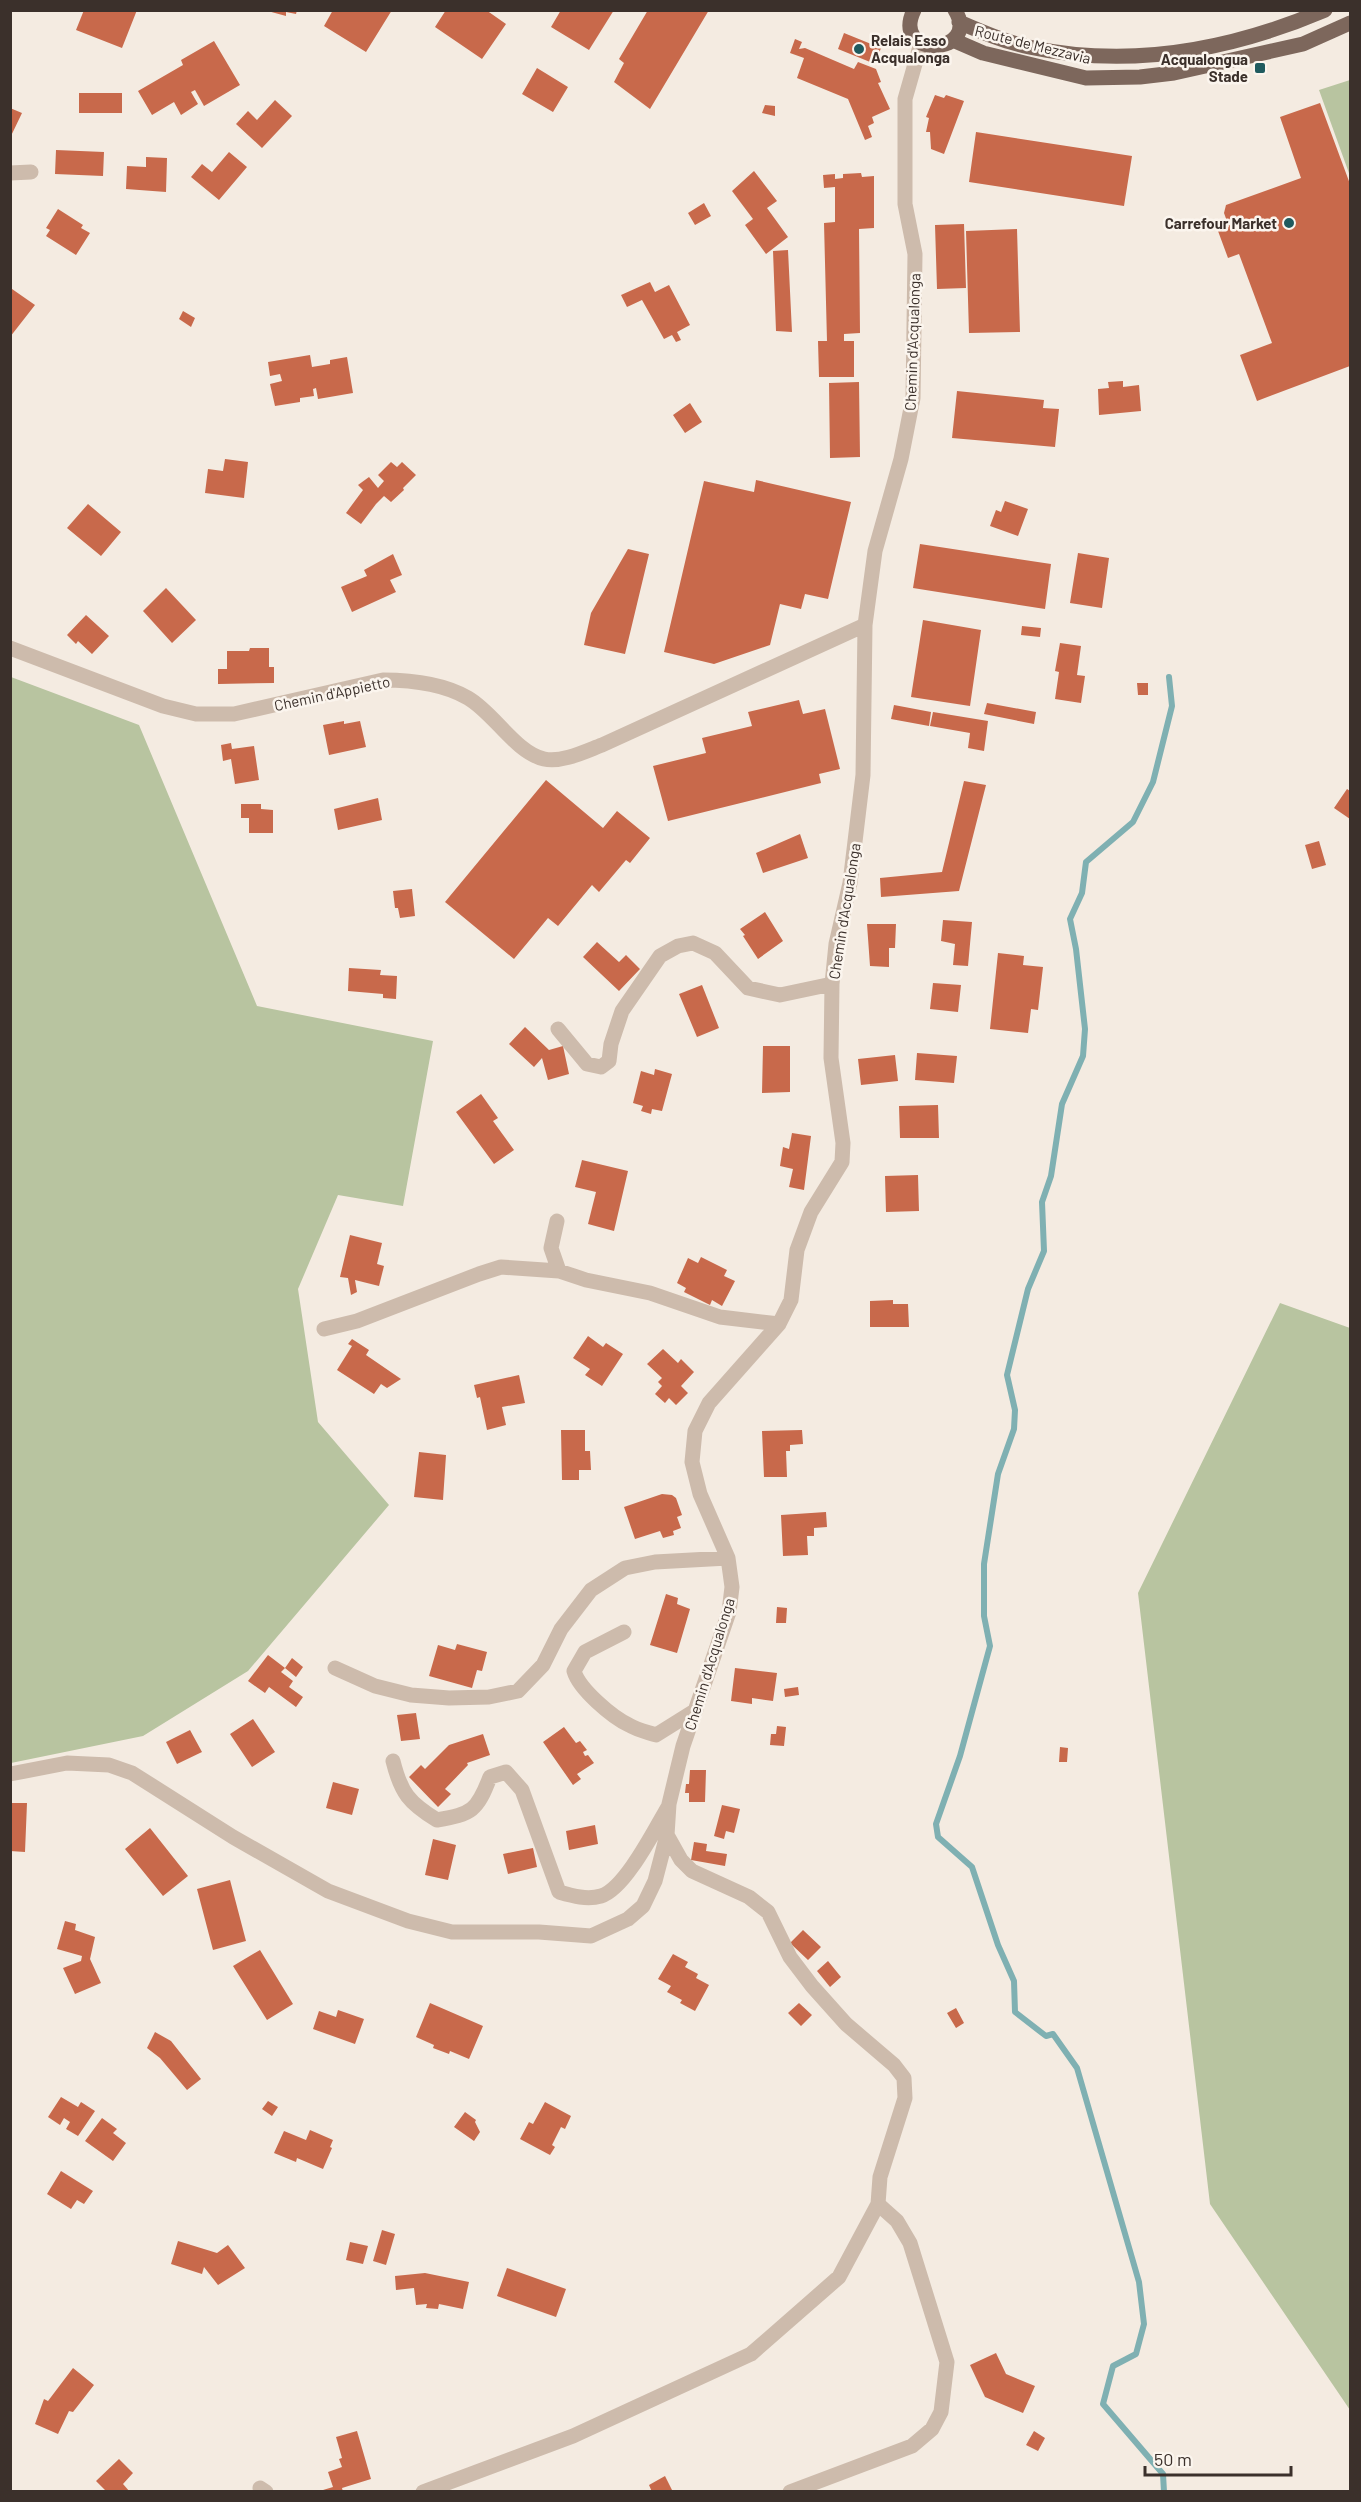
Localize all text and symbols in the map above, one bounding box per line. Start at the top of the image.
street label: Route de Mezzavia [973,21,1093,67]
place label: Relais Esso Acqualonga [871,31,950,66]
marker: Relais Esso Acqualonga [852,42,866,56]
place label: Acqualongua Stade [1161,50,1248,85]
marker: Acqualongua Stade [1253,61,1267,75]
place label: Carrefour Market [1165,214,1277,232]
marker: Carrefour Market [1282,216,1296,230]
street label: Chemin d'Acqualonga [901,273,923,411]
street label: Chemin d'Appietto [272,672,392,714]
street label: Chemin d'Acqualonga [824,842,864,980]
street label: Chemin d'Acqualonga [680,1595,738,1733]
scale bar [1145,2439,1290,2477]
text: 50 m [1154,2448,1192,2470]

